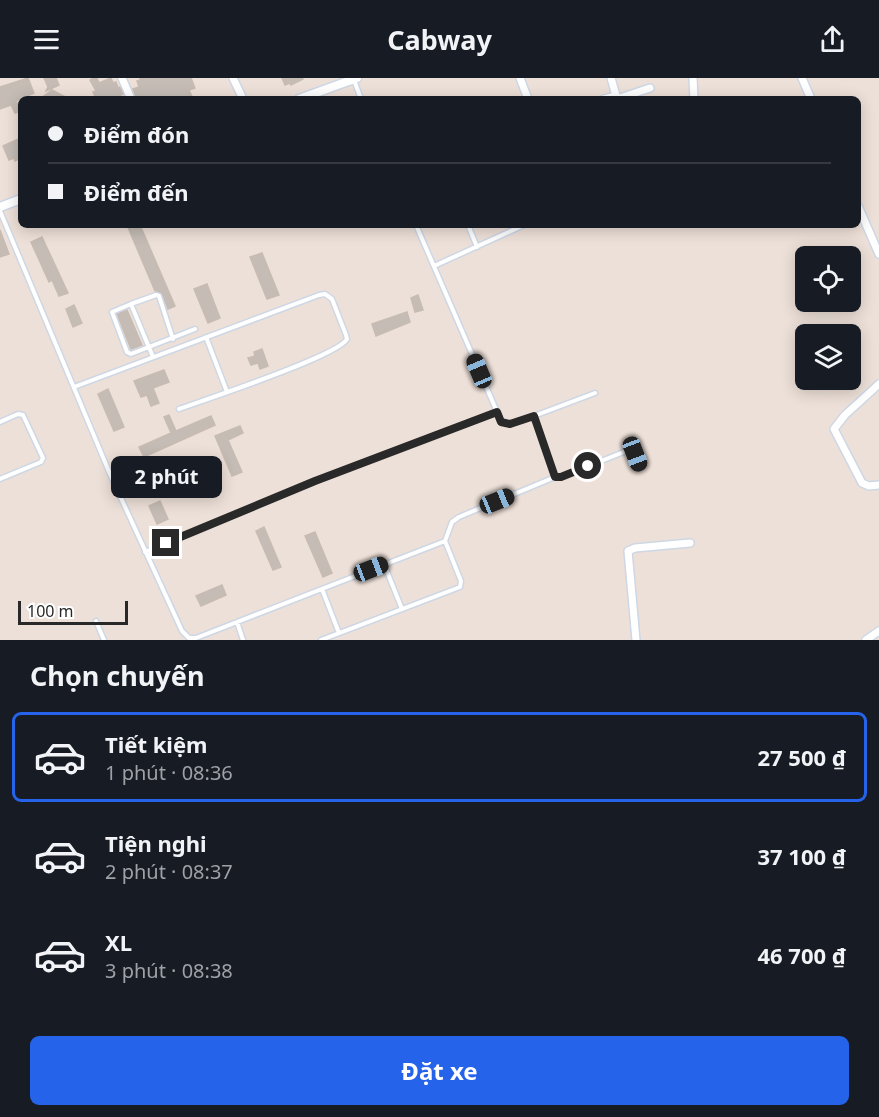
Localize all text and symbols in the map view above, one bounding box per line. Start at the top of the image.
text: Cabway [387,21,492,58]
icon: menu [30,23,63,56]
icon: share [816,23,849,56]
text: Điểm đón [84,119,189,149]
text: Điểm đến [84,177,189,207]
map controls [795,246,861,390]
button: locate [795,246,861,312]
button: layers [795,324,861,390]
car [464,351,494,391]
car [620,434,650,474]
route start [574,452,601,479]
callout: 2 phút [110,456,222,498]
text: 2 phút [135,463,198,490]
car [477,486,517,516]
route end [152,529,179,556]
car [351,554,391,584]
scale bar [18,598,128,626]
text: 100 m [27,600,74,622]
text: Chọn chuyến [30,657,204,694]
text: Tiết kiệm [105,729,207,759]
icon: car [33,730,87,784]
text: 27 500 ₫ [757,742,846,772]
text: 1 phút · 08:36 [105,759,233,786]
text: Tiện nghi [105,828,207,858]
icon: car [33,829,87,883]
text: 37 100 ₫ [757,841,846,871]
text: 2 phút · 08:37 [105,858,233,885]
text: XL [105,927,132,957]
icon: car [33,928,87,982]
text: 46 700 ₫ [757,940,846,970]
text: 3 phút · 08:38 [105,957,233,984]
button: Đặt xe [30,1036,849,1105]

